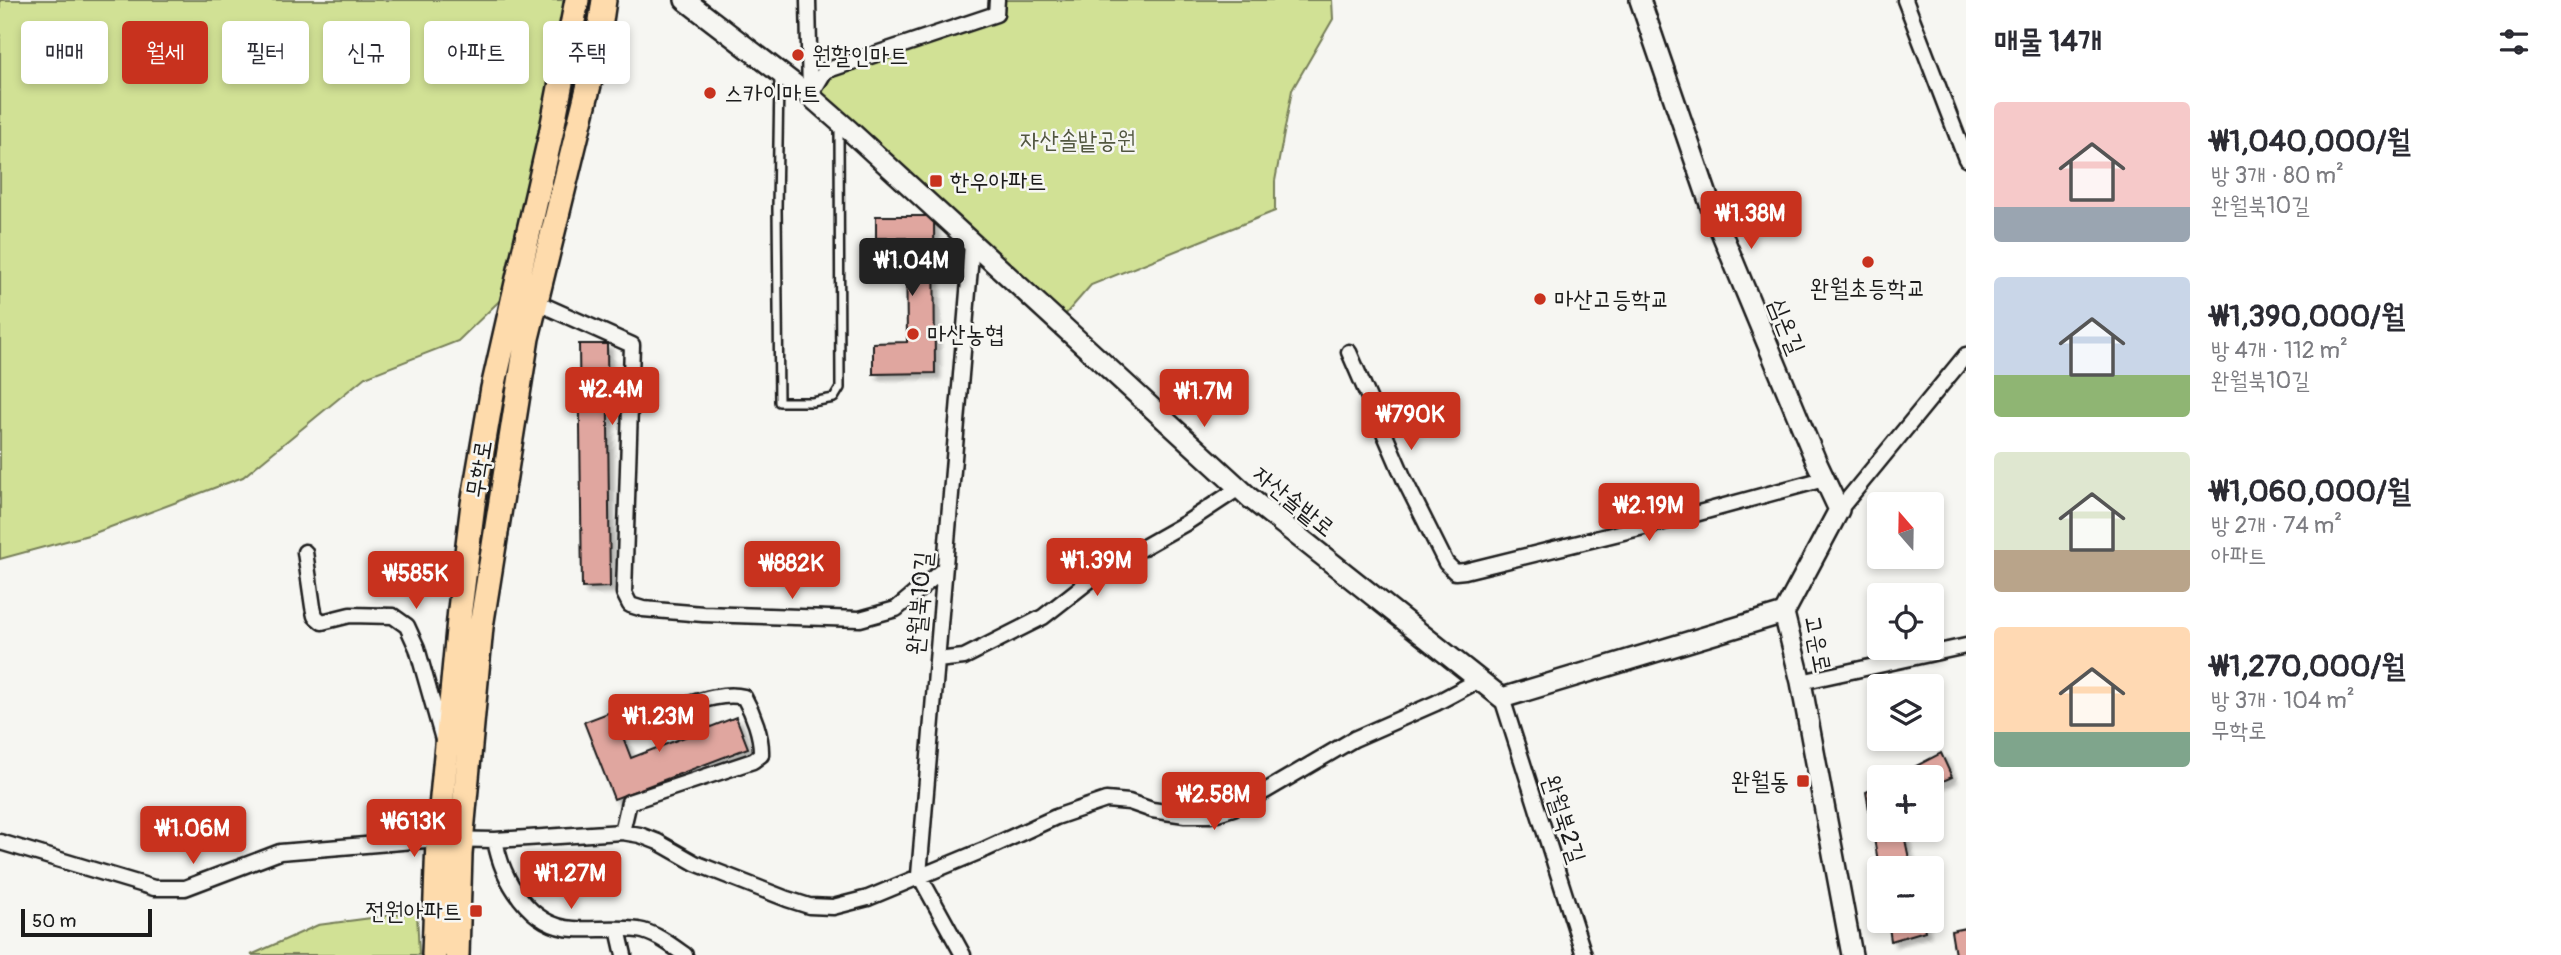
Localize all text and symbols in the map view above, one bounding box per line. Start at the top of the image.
chip: 매매 [21,21,108,84]
chip: 월세 [122,21,208,84]
chip: 필터 [222,21,309,84]
chip: 신규 [323,21,410,84]
chip: 아파트 [424,21,529,84]
chip: 주택 [543,21,630,84]
text: 매물 14개 [1994,23,2102,60]
icon: filters [2495,23,2533,61]
place label: 원할인마트 [812,41,909,70]
marker: 원할인마트 [790,47,806,63]
place label: 스카이마트 [724,79,821,108]
marker: 스카이마트 [702,85,718,101]
text: ₩1,040,000/월 [2211,123,2411,160]
park label: 자산솔밭공원 [1020,126,1136,155]
icon: home [2050,130,2134,214]
text: 방 3개 · 80 m² [2211,161,2344,190]
place label: 한우아파트 [950,167,1047,196]
marker: 한우아파트 [928,173,944,189]
pin: ₩1.38M [1694,191,1808,251]
text: 완월북10길 [2211,191,2310,220]
text: ₩1.38M [1717,199,1785,228]
pin: ₩1.04M [855,238,969,298]
text: ₩1.04M [875,246,949,275]
marker: 완월초등학교 [1860,254,1876,270]
place label: 완월초등학교 [1810,274,1926,303]
place label: 마산고등학교 [1554,285,1670,314]
marker: 마산고등학교 [1532,291,1548,307]
street label: 심온길 [1762,294,1811,358]
text: ₩1,390,000/월 [2211,298,2405,335]
icon: home [2050,305,2134,389]
place label: 마산농협 [927,320,1004,349]
marker: 마산농협 [905,326,921,342]
text: 방 4개 · 112 m² [2211,336,2348,365]
text: 완월북10길 [2211,366,2310,395]
pin: ₩2.4M [563,368,661,427]
pin: ₩1.7M [1155,370,1253,429]
text: ₩2.4M [581,375,643,404]
text: ₩1.7M [1176,377,1232,406]
pin: ₩790K [1362,392,1460,452]
text: ₩790K [1377,400,1445,429]
street label: 무학로 [461,438,498,500]
street label: 자산솔밭로 [1247,460,1340,543]
text: ₩1,060,000/월 [2211,473,2411,510]
icon: home [2050,480,2134,564]
pin: ₩2.19M [1592,484,1706,543]
text: ₩2.19M [1614,491,1684,520]
north arrow [1867,492,1944,569]
map controls [1867,492,1944,933]
text: 방 2개 · 74 m² [2211,511,2342,540]
pin: ₩1.39M [1040,538,1154,598]
text: 아파트 [2211,541,2267,570]
pin: ₩882K [743,542,841,601]
text: ₩1.39M [1062,546,1132,575]
text: ₩882K [760,549,824,578]
street label: 완월북10길 [901,550,938,656]
pin: ₩585K [367,552,465,611]
text: ₩585K [384,559,448,588]
button: locate [1867,583,1944,660]
street label: 고운로 [1798,613,1837,675]
text: ₩1,270,000/월 [2211,648,2405,685]
icon: home [2050,655,2134,739]
button: layers [1867,674,1944,751]
text: 방 3개 · 104 m² [2211,686,2355,715]
pin: ₩1.23M [602,694,716,754]
text: ₩1.23M [624,702,694,731]
text: 무학로 [2211,716,2267,745]
button: + [1867,765,1944,842]
place label: 완월동 [1731,767,1789,796]
pin: ₩2.58M [1157,772,1271,832]
street label: 완월북2길 [1536,772,1591,867]
marker: 완월동 [1795,773,1811,789]
text: ₩2.58M [1178,780,1250,809]
pin: ₩613K [365,800,463,859]
pin: ₩1.06M [136,806,250,866]
text: ₩613K [383,807,445,836]
text: ₩1.06M [156,814,230,843]
pin: ₩1.27M [514,852,628,911]
button: − [1867,856,1944,933]
text: ₩1.27M [536,859,606,888]
place label: 전원아파트 [365,897,462,926]
marker: 전원아파트 [468,903,484,919]
scale bar [21,906,152,938]
text: 50 m [32,909,76,933]

